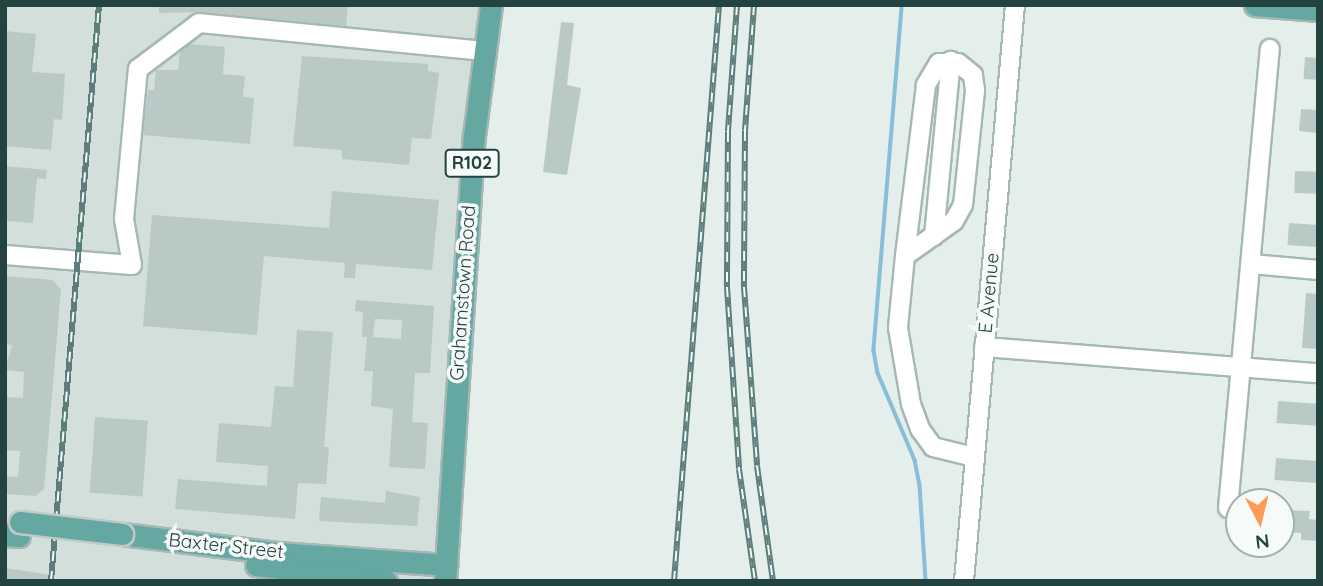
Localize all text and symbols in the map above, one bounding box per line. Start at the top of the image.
road number: R102 [444,148,500,178]
street label: Grahamstown Road [445,205,481,381]
street label: E Avenue [974,252,1004,334]
north arrow [1225,488,1295,558]
street label: Baxter Street [167,529,285,563]
text: N [1254,529,1271,555]

